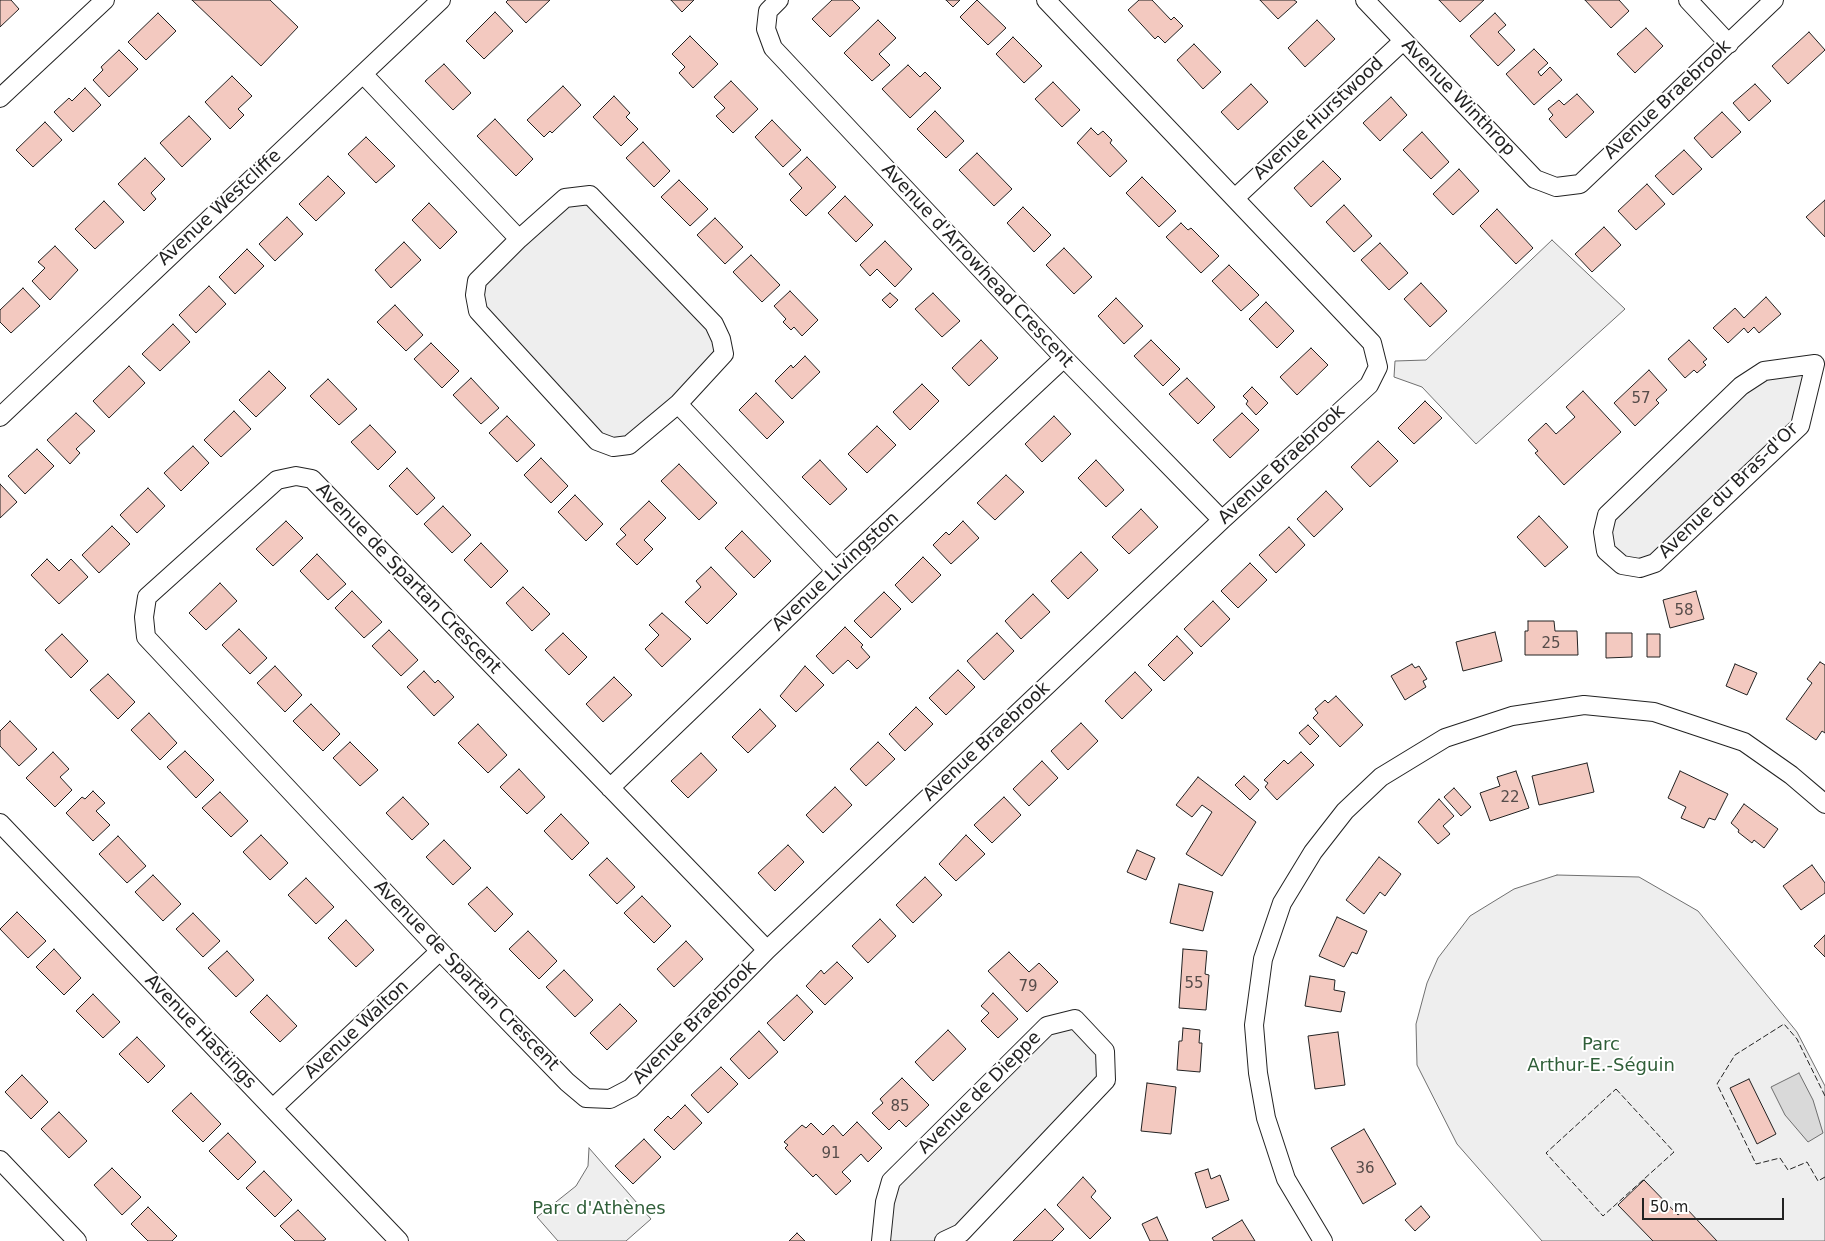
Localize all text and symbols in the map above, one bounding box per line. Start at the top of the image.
street label: Avenue Winthrop [1397,35,1519,161]
street label: Avenue Braebrook [1600,36,1736,164]
street label: Avenue Hurstwood [1250,53,1388,185]
street label: Avenue Westcliffe [154,145,286,271]
street label: Avenue d'Arrowhead Crescent [877,159,1077,373]
house number: 57 [1631,390,1651,408]
street label: Avenue Braebrook [1214,401,1350,529]
street label: Avenue du Bras-d'Or [1655,419,1803,563]
street label: Avenue de Spartan Crescent [311,479,505,679]
street label: Avenue Livingston [768,508,904,636]
house number: 58 [1674,602,1694,620]
house number: 25 [1541,635,1561,653]
street label: Avenue Braebrook [919,678,1055,806]
house number: 22 [1500,789,1520,807]
street label: Avenue de Spartan Crescent [369,876,563,1076]
street label: Avenue Braebrook [629,957,761,1089]
street label: Avenue Hastings [140,970,260,1094]
house number: 55 [1184,975,1204,993]
street label: Avenue Walton [300,976,414,1084]
house number: 79 [1018,978,1038,996]
street label: Avenue de Dieppe [914,1027,1046,1159]
park label: Parc Arthur-E.-Séguin [1527,1034,1675,1076]
house number: 85 [890,1098,910,1116]
house number: 91 [821,1145,841,1163]
house number: 36 [1355,1160,1375,1178]
scale bar [1645,1188,1788,1220]
park label: Parc d'Athènes [532,1198,666,1220]
text: 50 m [1650,1198,1688,1216]

